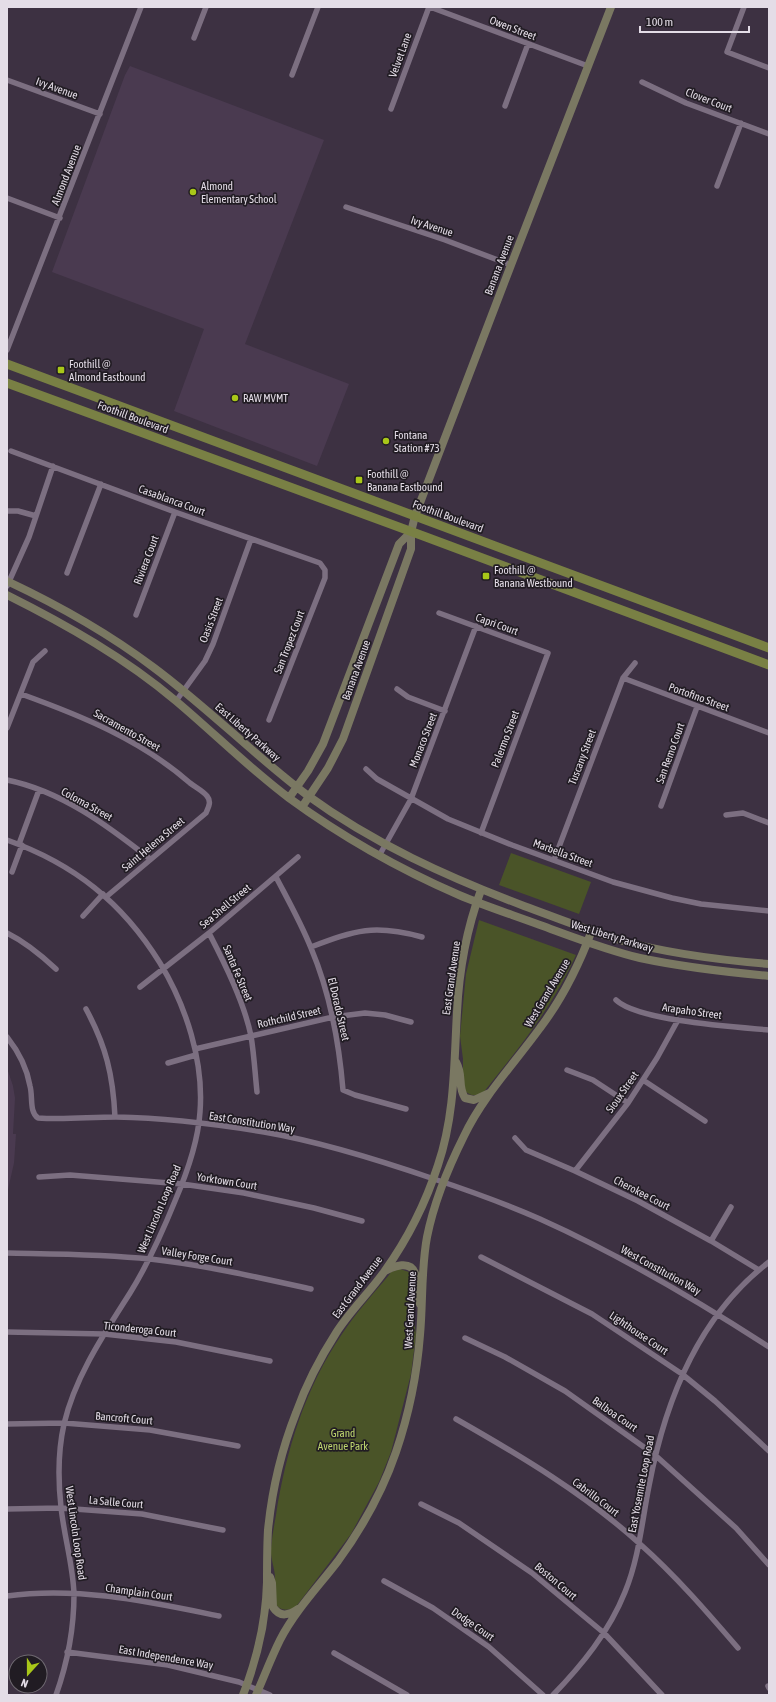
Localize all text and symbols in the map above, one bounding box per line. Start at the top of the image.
scale bar [640,8,749,34]
street label: Owen Street [488,14,538,42]
text: 100 m [646,15,673,29]
street label: Velvet Lane [386,31,414,79]
street label: Ivy Avenue [34,75,80,101]
street label: Clover Court [684,86,734,114]
street label: Almond Avenue [49,143,83,207]
place label: Almond Elementary School [201,180,277,205]
marker: Almond Elementary School [188,187,198,197]
street label: Ivy Avenue [409,214,455,238]
street label: Banana Avenue [482,233,516,297]
place label: Foothill @ Almond Eastbound [69,358,146,383]
marker: Foothill @ Almond Eastbound [56,365,66,375]
place label: RAW MVMT [243,392,288,404]
marker: RAW MVMT [230,393,240,403]
street label: Foothill Boulevard [96,399,170,435]
place label: Fontana Station #73 [394,429,440,454]
marker: Fontana Station #73 [381,436,391,446]
place label: Foothill @ Banana Eastbound [367,468,443,493]
marker: Foothill @ Banana Eastbound [354,475,364,485]
street label: Casablanca Court [137,482,207,518]
street label: Foothill Boulevard [411,498,485,534]
street label: Riviera Court [131,534,161,586]
place label: Foothill @ Banana Westbound [494,564,573,589]
marker: Foothill @ Banana Westbound [481,571,491,581]
street label: Oasis Street [197,596,225,644]
street label: San Tropez Court [271,609,307,675]
street label: Capri Court [474,611,520,637]
street label: Banana Avenue [340,638,372,702]
street label: Portofino Street [667,680,731,714]
street label: East Liberty Parkway [213,701,283,764]
street label: Sacramento Street [92,707,162,753]
street label: Palermo Street [489,709,521,769]
street label: Monaco Street [407,711,439,769]
street label: San Remo Court [654,721,686,785]
street label: Tuscany Street [566,728,598,786]
street label: Coloma Street [59,785,115,823]
street label: Saint Helena Street [119,814,187,874]
street label: Marbella Street [532,837,594,869]
street label: Sea Shell Street [197,881,253,931]
street label: West Liberty Parkway [570,918,655,954]
street label: East Grand Avenue [440,940,462,1016]
street label: Santa Fe Street [221,943,255,1003]
street label: West Grand Avenue [522,957,572,1029]
street label: El Dorado Street [326,976,352,1042]
street label: Arapaho Street [661,1001,723,1021]
street label: Rothchild Street [256,1004,322,1030]
street label: Sioux Street [603,1069,641,1115]
street label: East Constitution Way [208,1109,296,1135]
street label: West Lincoln Loop Road [135,1163,183,1255]
street label: Yorktown Court [196,1170,258,1192]
street label: Cherokee Court [612,1174,672,1212]
street label: West Constitution Way [619,1243,704,1297]
street label: Valley Forge Court [161,1244,233,1268]
street label: East Grand Avenue [330,1254,384,1320]
street label: West Grand Avenue [402,1271,418,1349]
street label: Lighthouse Court [607,1309,671,1357]
street label: Ticonderoga Court [103,1319,177,1339]
street label: Balboa Court [590,1394,640,1434]
street label: Bancroft Court [95,1410,153,1426]
park label: Grand Avenue Park [318,1427,368,1452]
street label: East Yosemite Loop Road [626,1434,656,1534]
street label: Cabrillo Court [570,1476,622,1518]
street label: West Lincoln Loop Road [63,1485,89,1581]
street label: La Salle Court [88,1494,144,1510]
street label: Boston Court [533,1560,579,1602]
street label: Champlain Court [105,1581,173,1603]
street label: Dodge Court [449,1605,497,1643]
street label: East Independence Way [118,1643,215,1671]
north arrow [8,1654,48,1694]
text: N [19,1677,30,1690]

